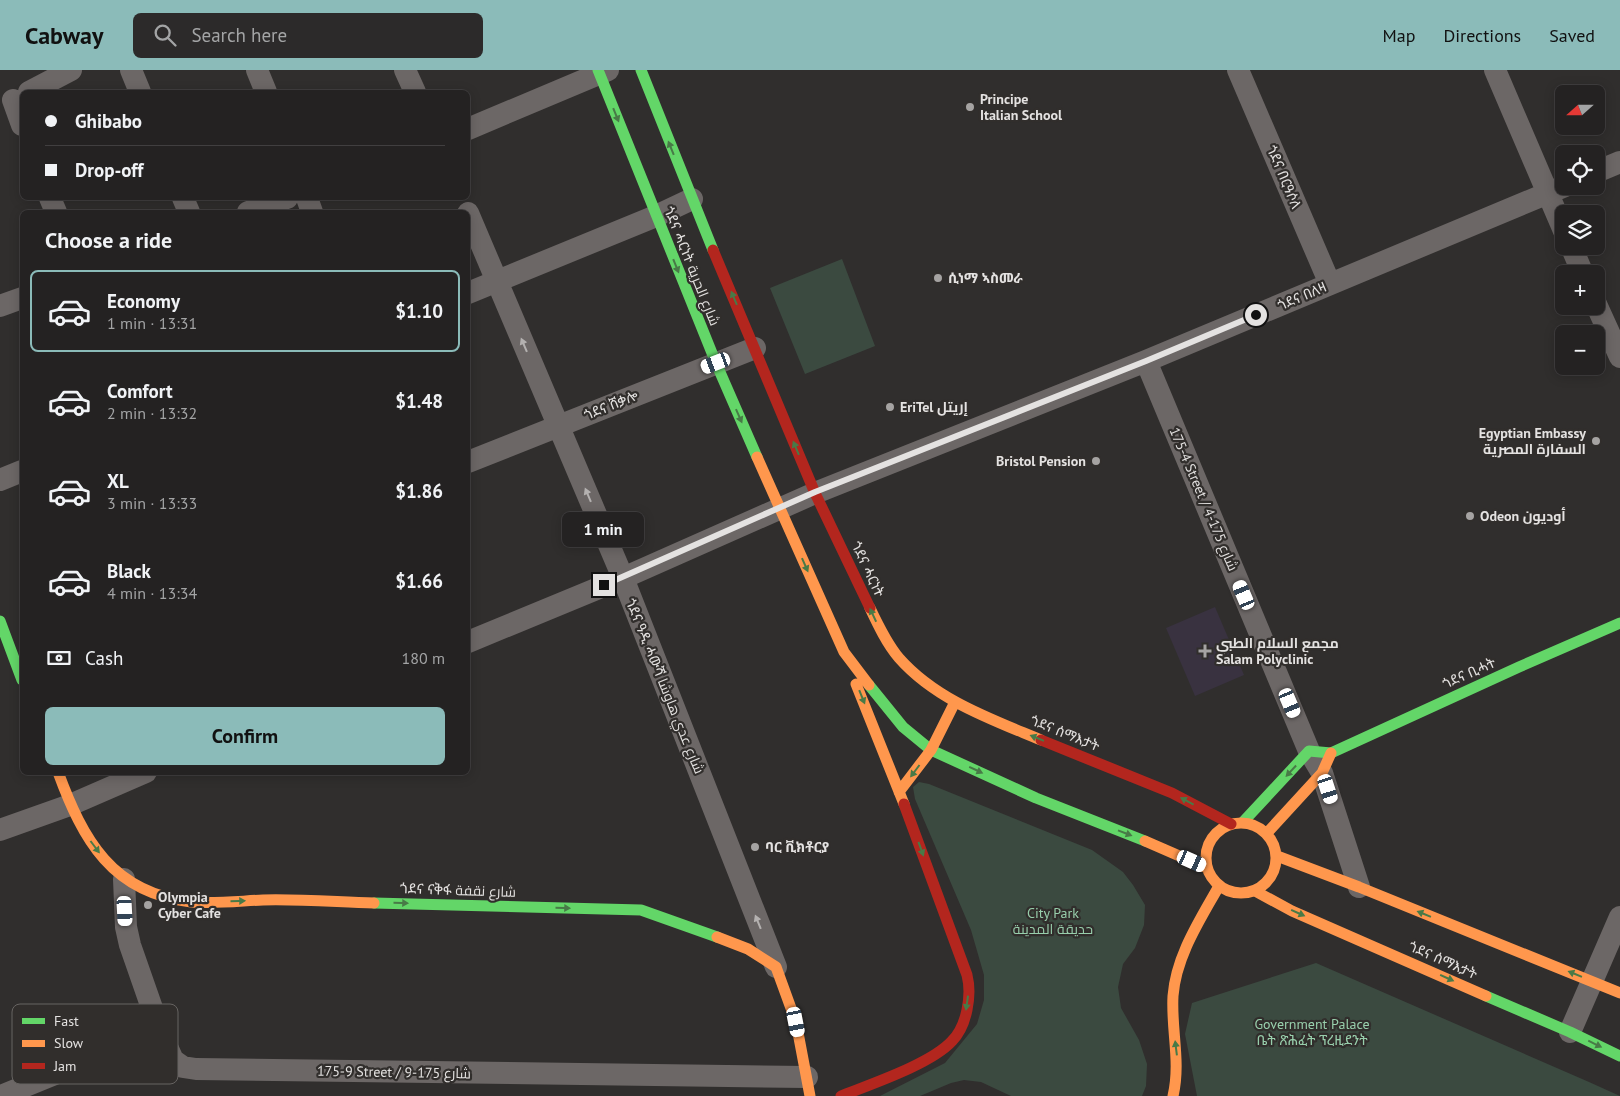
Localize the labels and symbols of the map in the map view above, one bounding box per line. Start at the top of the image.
north arrow [1555,85,1605,135]
place label: Principe Italian School [980,90,1063,124]
marker: Principe Italian School [964,101,976,113]
one-way arrow [612,108,620,123]
one-way arrow [667,140,675,155]
street label: ጎደና በርዓሶለ [1263,143,1305,211]
street label: ጎደና ሓርነት شارع الحرية [660,204,724,328]
one-way arrow [673,259,681,273]
place label: ሲነማ ኣስመራ [948,269,1023,287]
marker: ሲነማ ኣስመራ [932,272,944,284]
street label: ጎደና በለዛ [1275,278,1329,314]
one-way arrow [729,291,737,305]
route start [1245,304,1267,326]
one-way arrow [520,338,528,352]
car [699,351,732,375]
street label: ጎደና ሸቃሎ [581,386,641,424]
place label: EriTel إريتل [900,398,968,417]
marker: EriTel إريتل [884,401,896,413]
one-way arrow [735,409,743,423]
place label: Egyptian Embassy السفارة المصرية [1479,424,1586,458]
street label: 175-4 Street / شارع 175-4 [1166,425,1242,573]
marker: Egyptian Embassy السفارة المصرية [1590,435,1602,447]
one-way arrow [792,440,800,455]
place label: Bristol Pension [996,452,1086,470]
marker: Bristol Pension [1090,455,1102,467]
one-way arrow [583,488,591,502]
place label: Odeon أوديون [1480,507,1566,525]
marker: Odeon أوديون [1464,510,1476,522]
callout: 1 min [563,512,645,548]
street label: ጎደና ሓርነት [847,538,889,600]
one-way arrow [801,558,809,572]
route end [593,574,615,596]
car [1231,578,1256,612]
street label: ጎደና ዓዲ ሓውሻ شارع عدي هاوشا [619,596,708,777]
one-way arrow [868,608,876,622]
place label: مجمع السلام الطبي Salam Polyclinic [1216,634,1339,668]
marker: مجمع السلام الطبي Salam Polyclinic [1198,644,1212,658]
street label: ጎደና ቢሓት [1440,653,1499,693]
car [1277,686,1302,720]
one-way arrow [858,690,866,705]
street label: ጎደና ሰማእታት [1028,711,1103,755]
one-way arrow [1030,734,1045,742]
one-way arrow [910,764,921,777]
one-way arrow [1285,764,1297,776]
one-way arrow [968,766,983,774]
car [1316,772,1339,806]
one-way arrow [1180,797,1195,805]
one-way arrow [1118,829,1133,837]
place label: ባር ቪክቶርያ [765,838,830,856]
one-way arrow [90,840,100,854]
marker: ባር ቪክቶርያ [749,841,761,853]
one-way arrow [917,842,925,857]
car [1175,848,1208,874]
street label: ጎደና ናቅፋ شارع نقفة [400,879,516,901]
place label: Olympia Cyber Cafe [158,888,221,922]
car [116,896,133,926]
one-way arrow [231,896,247,904]
marker: Olympia Cyber Cafe [142,899,154,911]
one-way arrow [393,899,409,907]
one-way arrow [556,904,572,912]
park label: City Park حديقة المدينة [1013,904,1093,938]
one-way arrow [1417,909,1431,917]
one-way arrow [1291,910,1305,918]
one-way arrow [754,915,762,929]
street label: ጎደና ሰማእታት [1406,937,1481,983]
one-way arrow [1568,970,1582,978]
one-way arrow [1440,975,1454,983]
one-way arrow [963,995,971,1011]
legend [12,1004,178,1084]
car [785,1006,806,1038]
text: Fast [54,1012,79,1030]
park label: Government Palace ቤት ጽሕፈት ፕረዚደንት [1254,1015,1370,1049]
text: Slow [54,1034,84,1052]
one-way arrow [1172,1039,1180,1055]
one-way arrow [1588,1040,1602,1048]
text: Jam [53,1057,76,1075]
street label: 175-9 Street / شارع 175-9 [317,1062,471,1082]

